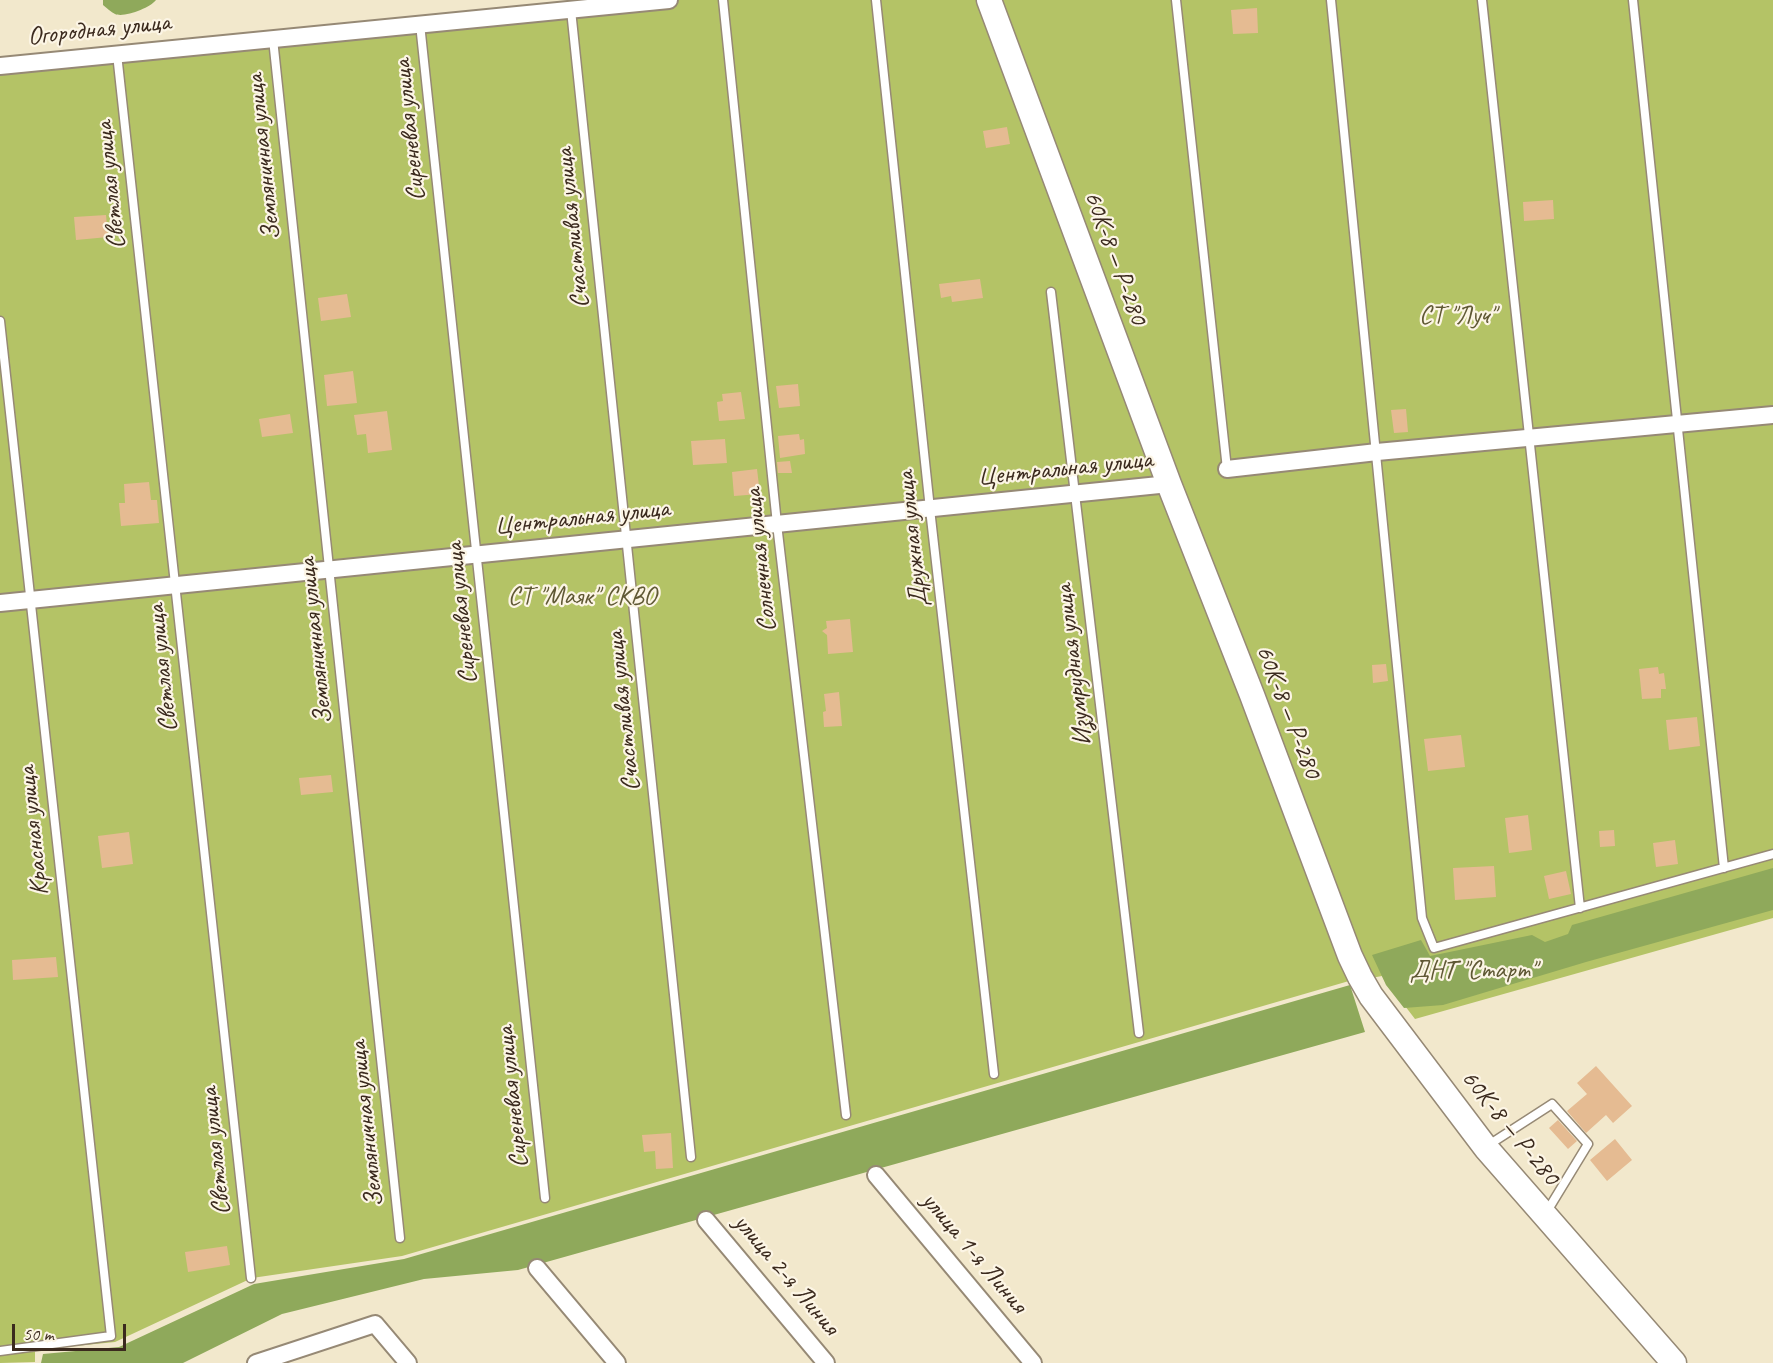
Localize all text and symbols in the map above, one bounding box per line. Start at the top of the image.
street label: Огородная улица [26,7,172,53]
street label: Сиреневая улица [387,58,433,202]
street label: Земляничная улица [240,72,288,242]
street label: Светлая улица [89,120,133,250]
street label: Счастливая улица [549,146,597,310]
street label: 60К-8 — Р-280 [1076,187,1154,329]
park label: СТ "Луч" [1419,300,1495,332]
street label: Центральная улица [976,444,1154,494]
street label: Дружная улица [890,470,936,608]
street label: Солнечная улица [738,487,784,633]
street label: Центральная улица [493,493,671,543]
street label: Сиреневая улица [439,541,485,685]
street label: Земляничная улица [292,556,340,726]
park label: СТ "Маяк" СКВО [508,581,656,613]
street label: Изумрудная улица [1049,583,1099,747]
street label: Светлая улица [141,603,185,733]
street label: Счастливая улица [600,629,648,793]
street label: 60К-8 — Р-280 [1248,641,1328,783]
street label: Красная улица [12,765,56,897]
park label: ДНТ "Старт" [1410,955,1536,987]
street label: Сиреневая улица [490,1025,536,1169]
street label: Земляничная улица [343,1039,391,1209]
street label: 60К-8 — Р-280 [1454,1064,1566,1192]
street label: Светлая улица [194,1086,238,1216]
street label: улица 1-я Линия [914,1186,1034,1320]
street label: улица 2-я Линия [726,1208,846,1342]
scale bar [15,1312,129,1350]
text: 50 m [23,1323,54,1345]

